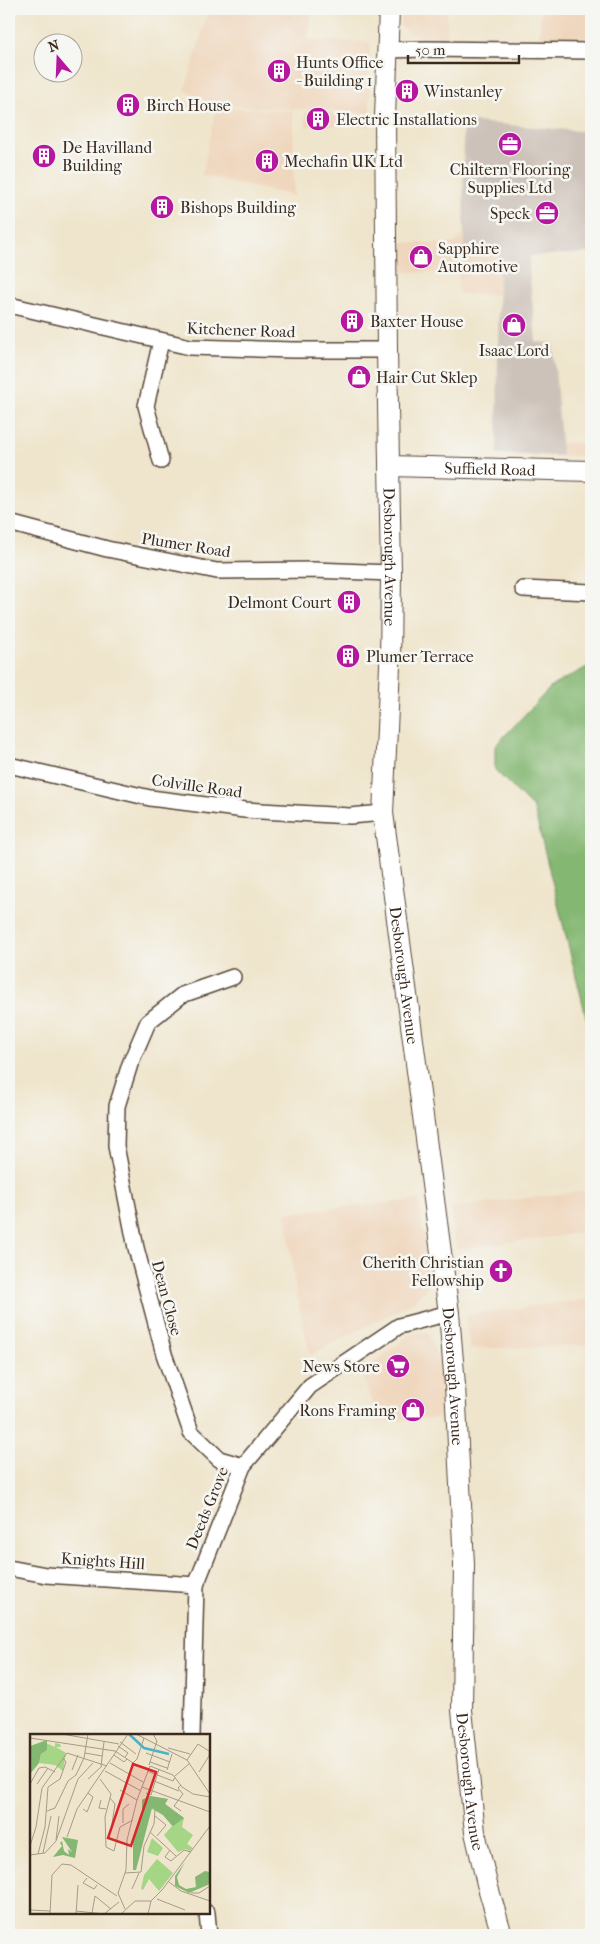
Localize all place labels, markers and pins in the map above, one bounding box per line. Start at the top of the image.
place label: Hunts Office - Building 1 [296,53,383,90]
building icon: Hunts Office - Building 1 [266,58,292,84]
building icon: Winstanley [394,78,420,104]
place label: Winstanley [423,82,503,101]
building icon: Birch House [115,92,141,118]
place label: Birch House [146,96,231,115]
building icon: Electric Installations [305,106,331,132]
place label: Electric Installations [336,110,477,129]
office icon: Chiltern Flooring Supplies Ltd [497,131,523,157]
place label: De Havilland Building [62,138,153,175]
building icon: De Havilland Building [31,143,57,169]
building icon: Mechafin UK Ltd [254,148,280,174]
place label: Mechafin UK Ltd [284,152,403,171]
place label: Chiltern Flooring Supplies Ltd [450,160,571,197]
building icon: Bishops Building [149,194,175,220]
place label: Bishops Building [180,198,296,217]
office icon: Speck [534,200,560,226]
place label: Speck [490,204,531,223]
place label: Sapphire Automotive [437,239,518,276]
shop icon: Sapphire Automotive [408,244,434,270]
building icon: Baxter House [339,308,365,334]
place label: Baxter House [370,312,463,331]
shop icon: Isaac Lord [501,312,527,338]
place label: Isaac Lord [479,341,550,360]
shop icon: Hair Cut Sklep [346,364,372,390]
place label: Hair Cut Sklep [376,368,478,387]
building icon: Delmont Court [336,589,362,615]
place label: Delmont Court [228,593,332,612]
building icon: Plumer Terrace [335,643,361,669]
place label: Plumer Terrace [366,647,474,666]
place label: Cherith Christian Fellowship [363,1253,485,1290]
church icon: Cherith Christian Fellowship [488,1258,514,1284]
supermarket icon: News Store [385,1353,411,1379]
place label: News Store [303,1357,380,1376]
shop icon: Rons Framing [400,1397,426,1423]
place label: Rons Framing [299,1401,396,1420]

